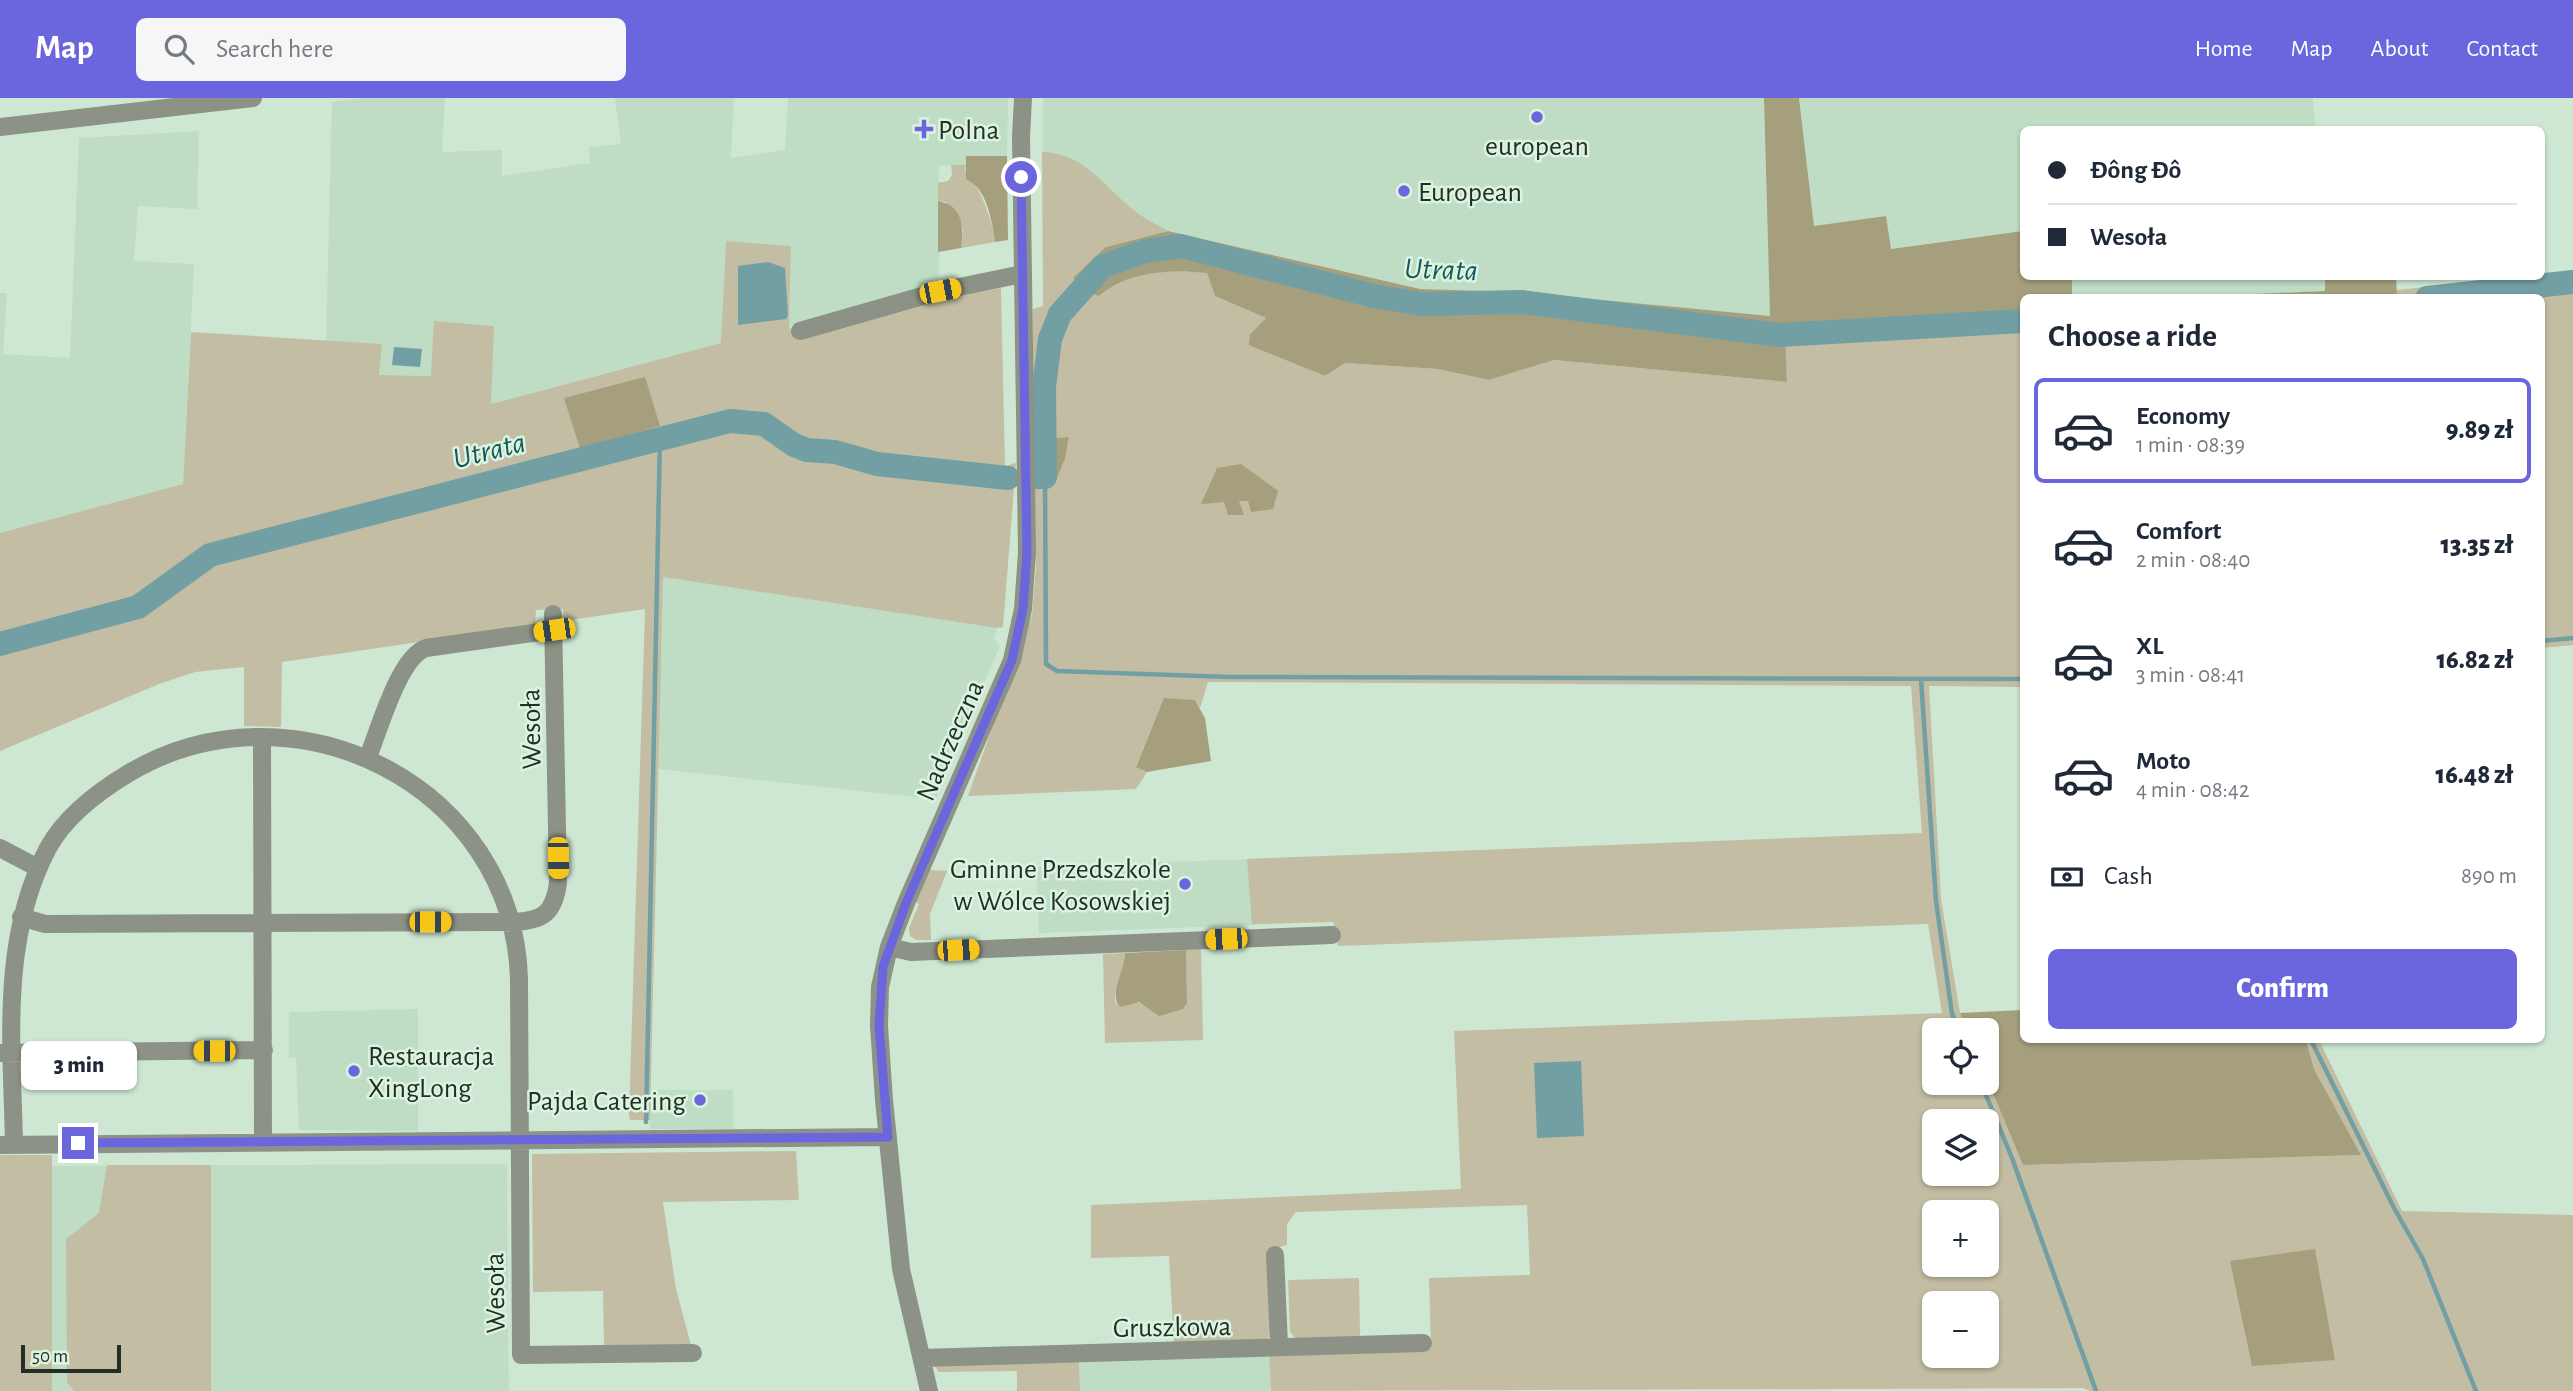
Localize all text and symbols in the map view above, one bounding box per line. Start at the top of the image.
search box [136,18,626,81]
icon: search [160,30,198,68]
text: Map [35,32,94,65]
text: Search here [216,36,334,62]
text: Home [2195,37,2253,61]
text: Map [2291,37,2333,61]
text: About [2371,37,2428,61]
text: Contact [2466,37,2538,61]
marker: european [1529,109,1545,125]
place label: Polna [938,117,999,145]
marker: Polna [916,121,932,137]
place label: european [1485,133,1589,161]
text: Đông Đô [2090,157,2181,183]
route start [1005,161,1037,193]
place label: European [1418,179,1522,207]
marker: European [1396,183,1412,199]
text: Wesoła [2090,224,2167,250]
water label: Utrata [1404,254,1478,286]
car [918,277,963,305]
text: Choose a ride [2048,320,2217,352]
icon: car [2052,399,2115,462]
text: Economy [2136,403,2230,429]
text: 9.89 zł [2446,417,2513,443]
water label: Utrata [450,428,528,474]
text: 1 min · 08:39 [2136,434,2245,457]
icon: car [2052,514,2115,577]
text: Comfort [2136,518,2221,544]
text: 13.35 zł [2440,532,2513,558]
text: 2 min · 08:40 [2136,549,2250,572]
car [532,617,577,643]
icon: car [2052,629,2115,692]
text: XL [2136,633,2163,659]
text: 16.82 zł [2436,647,2513,673]
text: 3 min · 08:41 [2136,664,2245,687]
street label: Nadrzeczna [912,676,990,805]
street label: Wesoła [517,688,547,770]
icon: car [2052,744,2115,807]
text: Moto [2136,748,2191,774]
text: 16.48 zł [2436,762,2513,788]
text: 4 min · 08:42 [2136,779,2249,802]
car [548,837,569,879]
place label: Gminne Przedszkole w Wólce Kosowskiej [950,856,1171,916]
icon: cash [2048,858,2086,896]
text: Cash [2104,863,2153,889]
text: 890 m [2461,865,2517,888]
marker: Gminne Przedszkole w Wólce Kosowskiej [1177,876,1193,892]
car [410,912,452,933]
car [1205,928,1248,950]
car [937,938,980,962]
button: Confirm [2048,949,2517,1029]
map controls [1922,1018,1999,1368]
button: locate [1922,1018,1999,1095]
car [194,1041,236,1062]
callout: 3 min [20,1042,136,1090]
place label: Restauracja XingLong [368,1043,495,1103]
text: 3 min [54,1054,104,1077]
marker: Restauracja XingLong [346,1063,362,1079]
place label: Pajda Catering [527,1088,686,1116]
marker: Pajda Catering [692,1092,708,1108]
button: layers [1922,1109,1999,1186]
route end [62,1127,94,1159]
button: + [1922,1200,1999,1277]
street label: Wesoła [481,1252,511,1334]
button: − [1922,1291,1999,1368]
street label: Gruszkowa [1113,1313,1232,1343]
scale bar [21,1342,121,1374]
text: 50 m [32,1347,68,1366]

